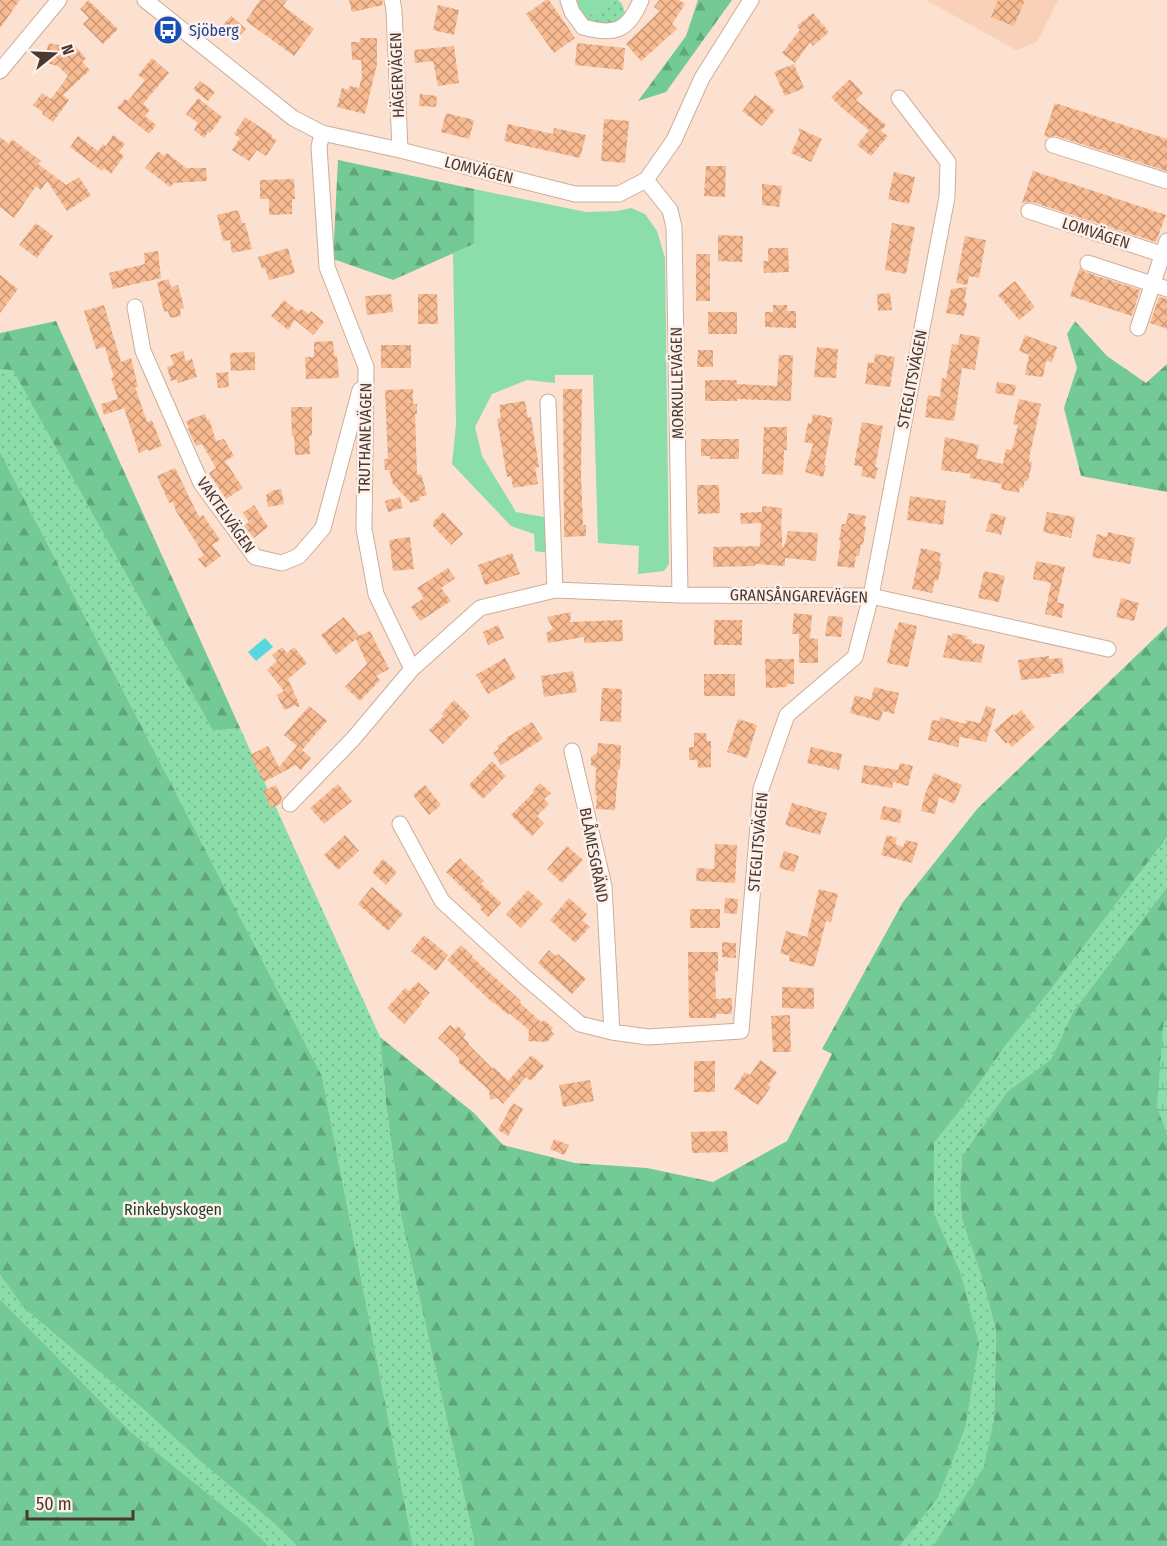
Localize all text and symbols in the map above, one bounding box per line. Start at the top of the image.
bus stop icon: Sjöberg [152,14,184,46]
place label: Sjöberg [189,21,239,40]
north arrow [24,24,84,84]
street label: HÄGERVÄGEN [386,32,408,118]
text: N [57,42,78,57]
street label: LOMVÄGEN [443,152,515,188]
street label: LOMVÄGEN [1060,213,1132,253]
street label: MORKULLEVÄGEN [667,327,687,439]
street label: STEGLITSVÄGEN [893,328,931,430]
street label: TRUTHANEVÄGEN [355,382,375,494]
street label: VAKTELVÄGEN [193,473,259,557]
street label: GRANSÅNGAREVÄGEN [730,584,868,607]
street label: STEGLITSVÄGEN [744,791,772,893]
street label: BLÅMESGRÄND [575,806,613,904]
park label: Rinkebyskogen [124,1200,222,1219]
scale bar [27,1483,134,1521]
text: 50 m [36,1493,72,1515]

